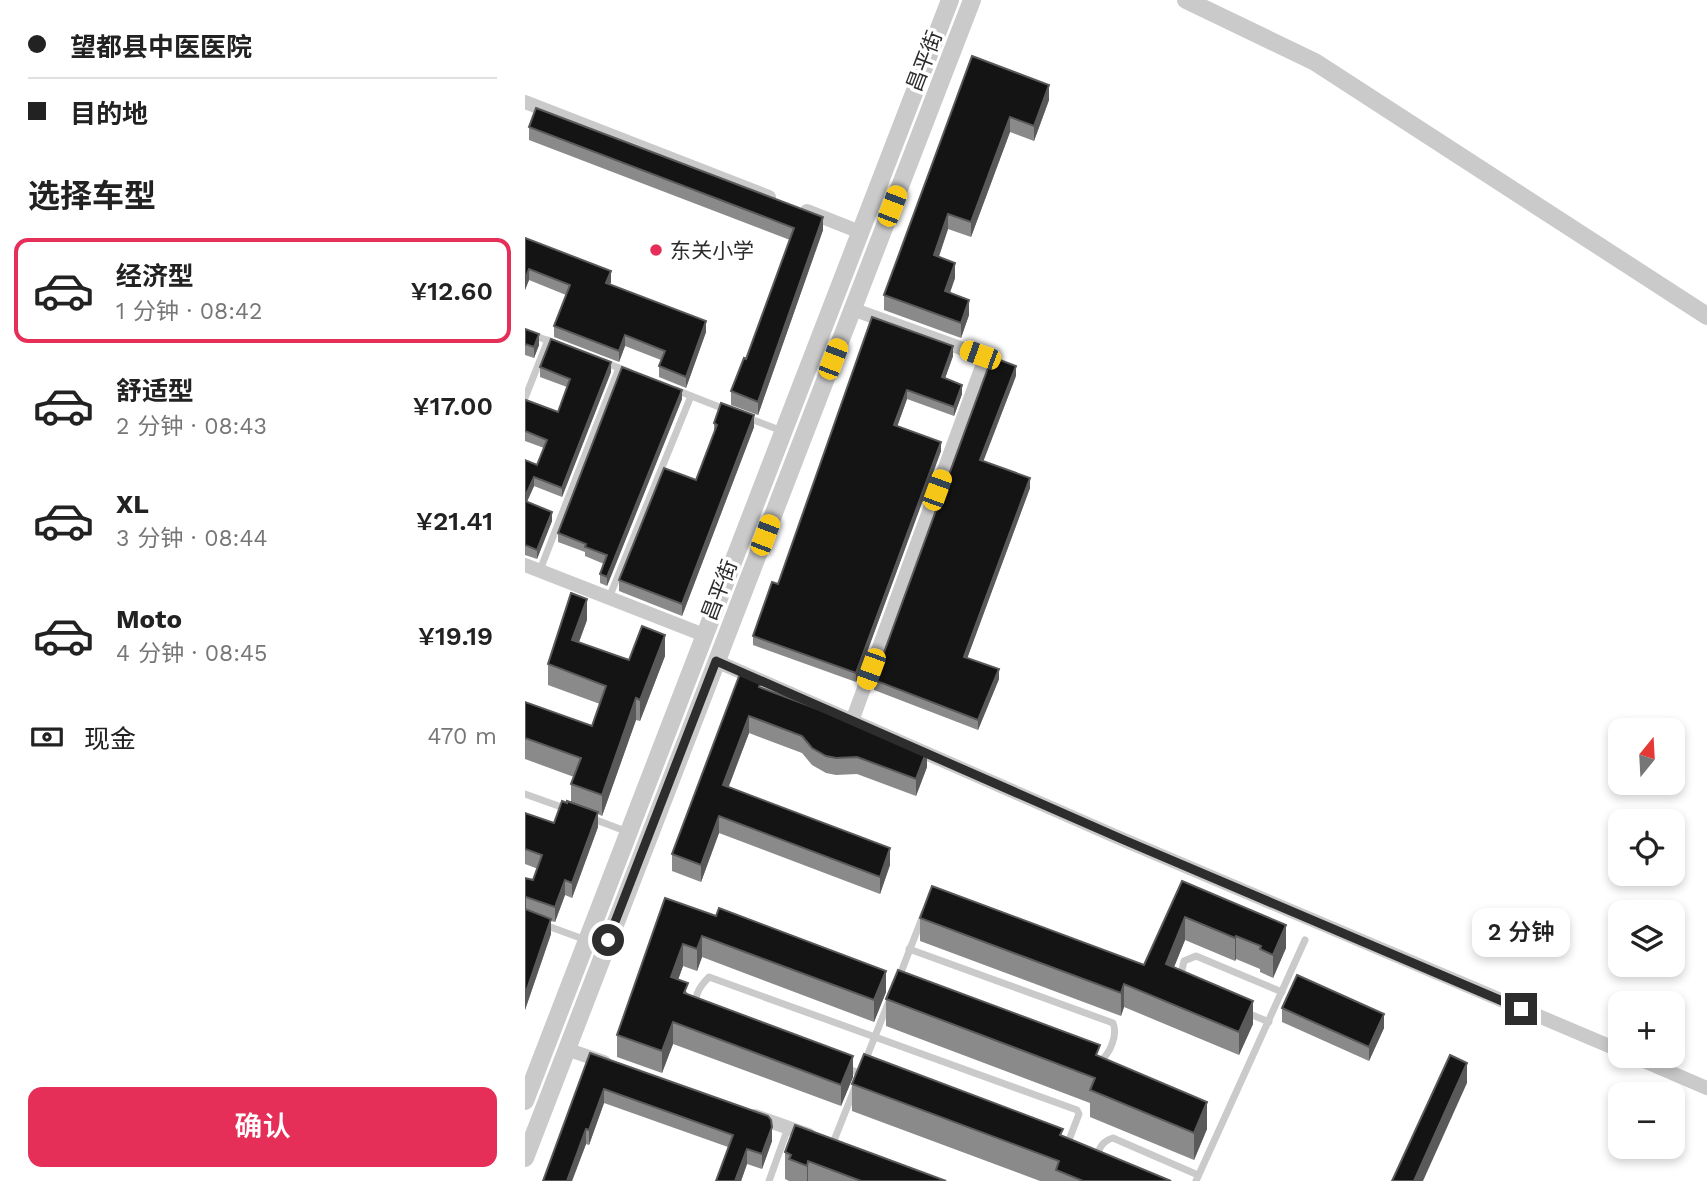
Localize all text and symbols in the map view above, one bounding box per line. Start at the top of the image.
street label: 昌平街 [901,27,947,95]
text: 望都县中医医院 [70,32,252,62]
text: 目的地 [70,99,148,129]
text: 选择车型 [28,177,156,215]
car [875,183,910,229]
place label: 东关小学 [670,238,754,263]
marker: 东关小学 [648,242,664,258]
icon: car [32,259,95,322]
text: 经济型 [116,261,194,291]
text: ¥12.60 [410,276,493,306]
text: 1 分钟 · 08:42 [116,298,262,325]
car [816,336,851,382]
car [957,338,1004,372]
icon: car [32,374,95,437]
text: 舒适型 [116,376,194,406]
text: ¥17.00 [413,391,493,421]
text: 2 分钟 · 08:43 [116,413,267,440]
car [920,467,955,513]
icon: car [32,489,95,552]
text: XL [116,489,149,519]
text: ¥21.41 [416,506,493,536]
car [748,512,783,558]
text: 3 分钟 · 08:44 [116,525,268,552]
street label: 昌平街 [696,556,742,624]
icon: car [32,604,95,667]
text: Moto [116,604,182,634]
text: ¥19.19 [418,621,493,651]
text: 4 分钟 · 08:45 [116,640,268,667]
car [854,646,889,692]
icon: cash [28,718,66,756]
north arrow [1608,718,1685,794]
map controls [1608,718,1685,1159]
text: 470 m [428,723,497,750]
text: 现金 [84,724,136,754]
button: locate [1608,809,1685,886]
button: layers [1608,900,1685,977]
callout: 2 分钟 [1472,908,1570,956]
text: 2 分钟 [1488,919,1554,946]
route start [592,924,624,956]
button: + [1608,991,1685,1068]
route end [1505,993,1537,1025]
button: − [1608,1082,1685,1159]
button: 确认 [28,1087,497,1167]

